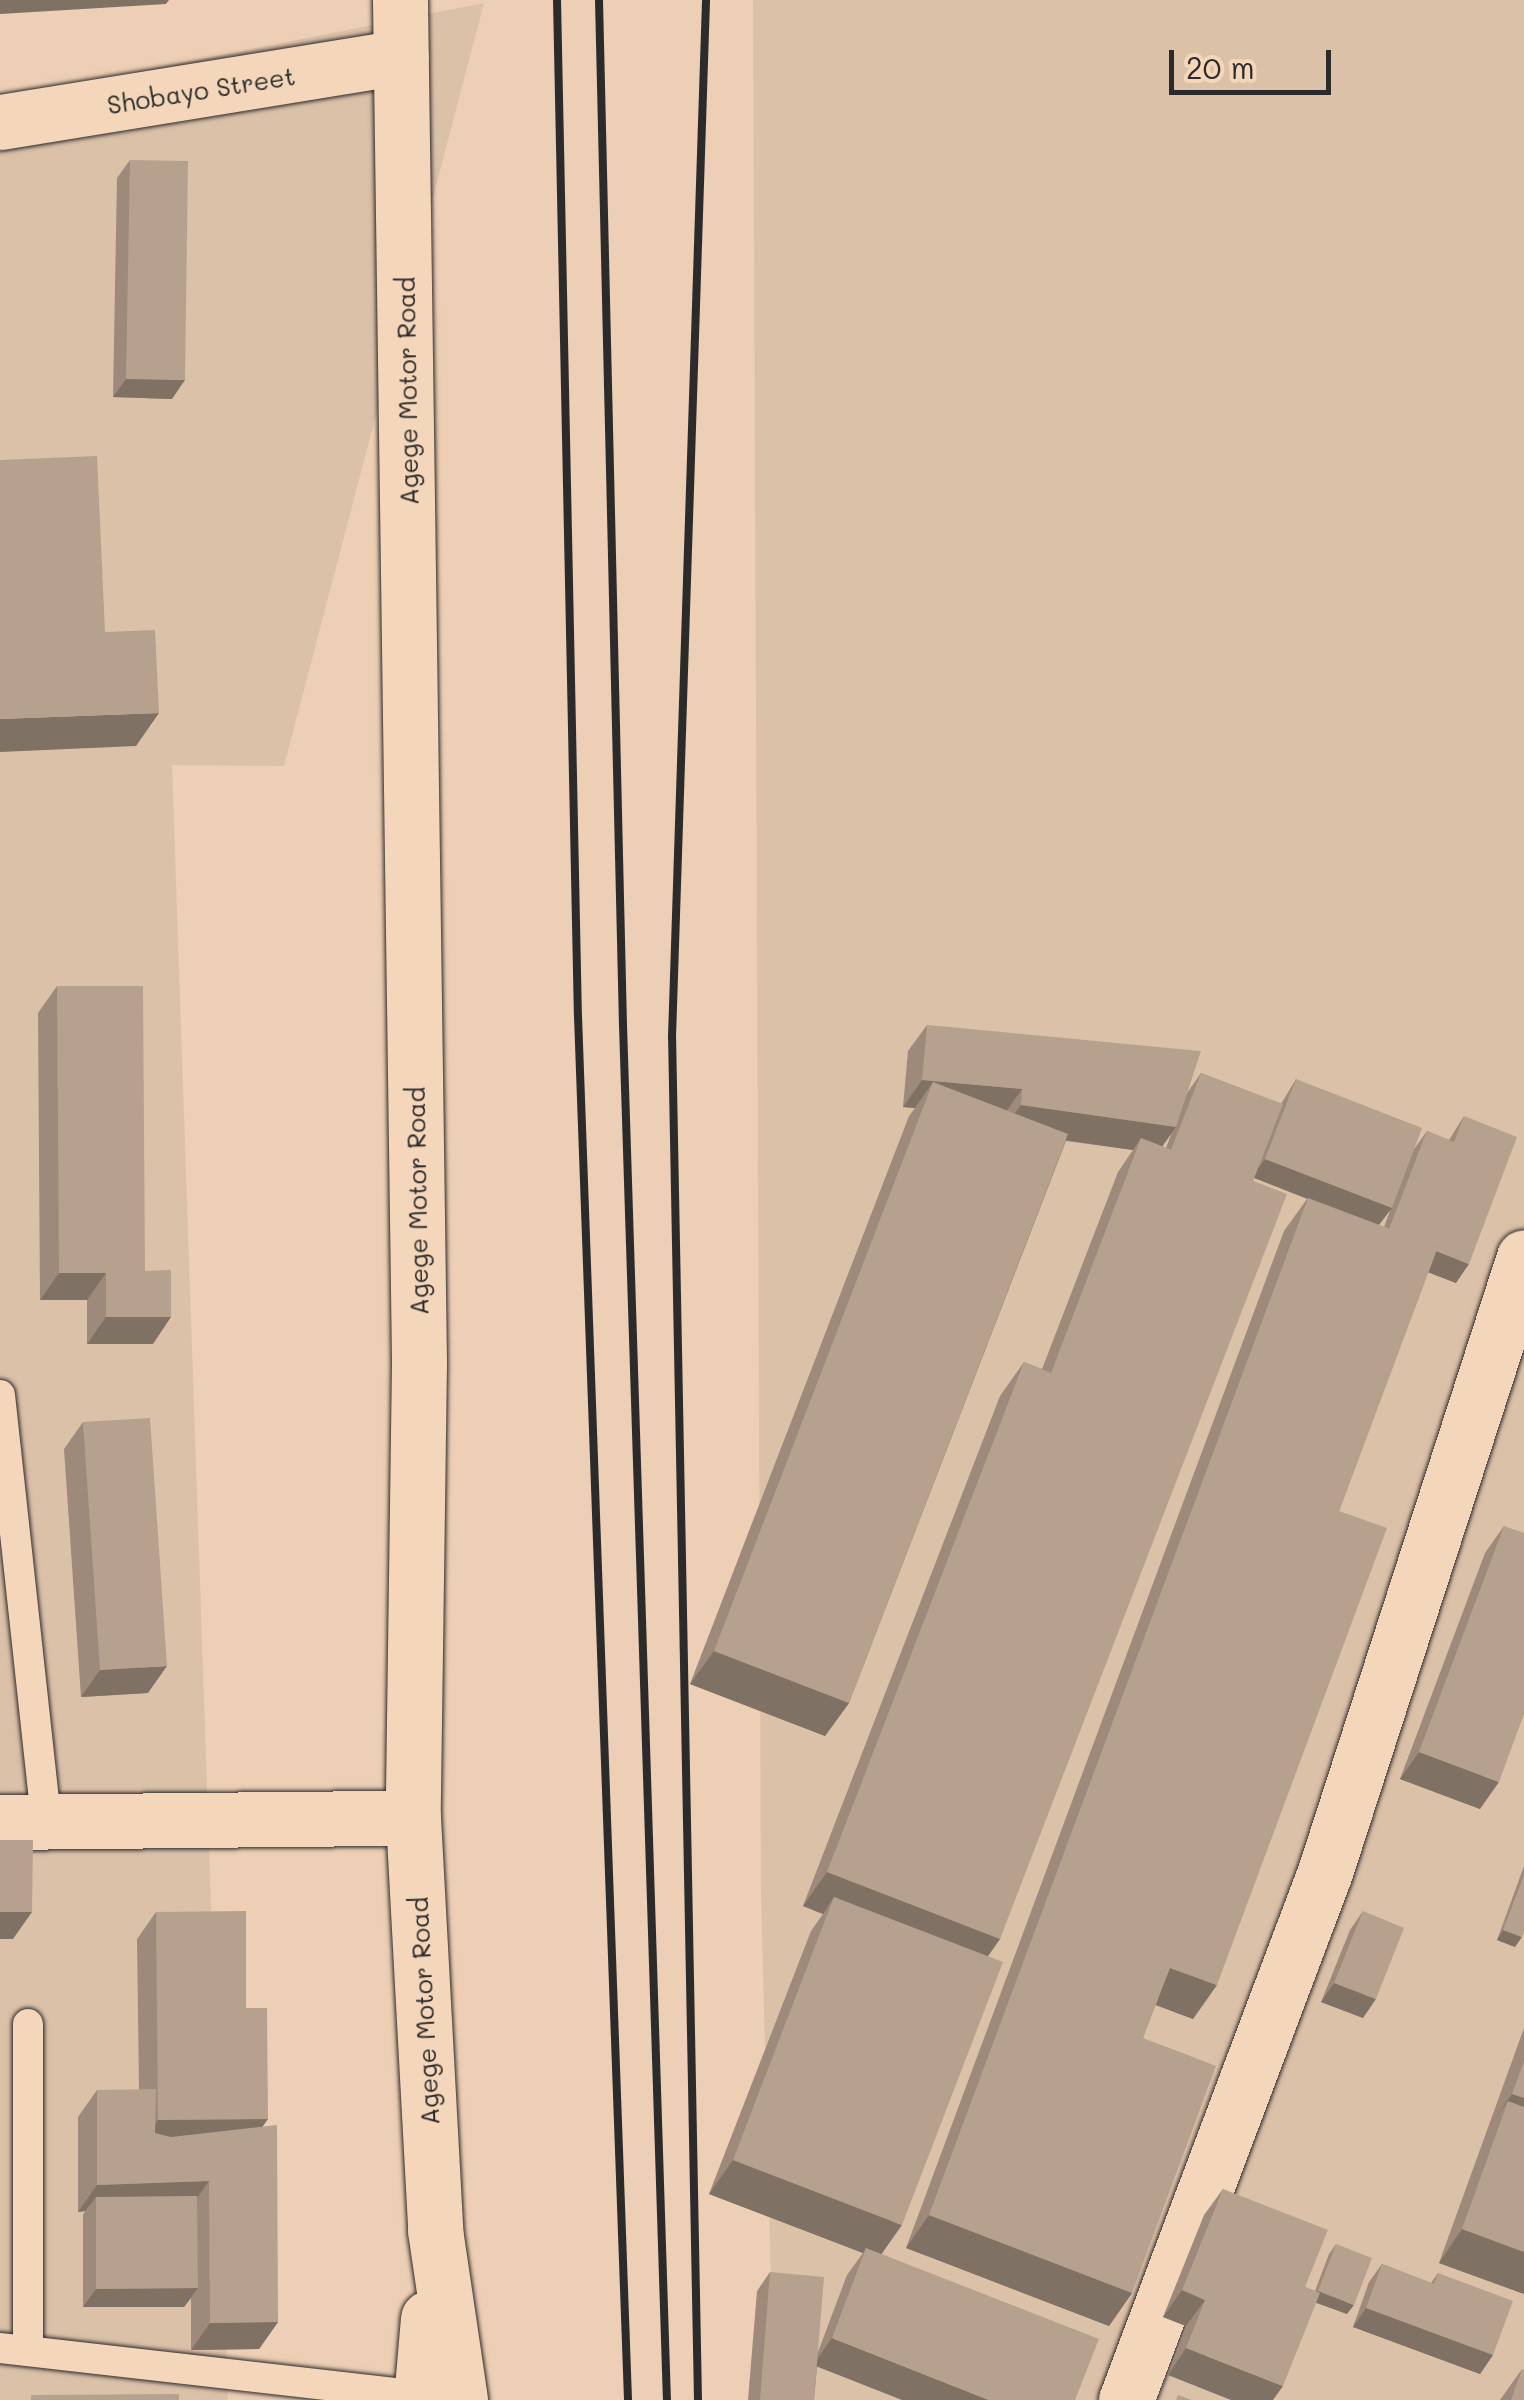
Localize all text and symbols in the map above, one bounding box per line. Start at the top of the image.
scale bar [1174,30,1336,92]
text: 20 m [1186,47,1255,87]
street label: Shobayo Street [105,60,297,120]
street label: Agege Motor Road [390,276,424,506]
street label: Agege Motor Road [400,1086,434,1316]
street label: Agege Motor Road [403,1896,445,2126]

